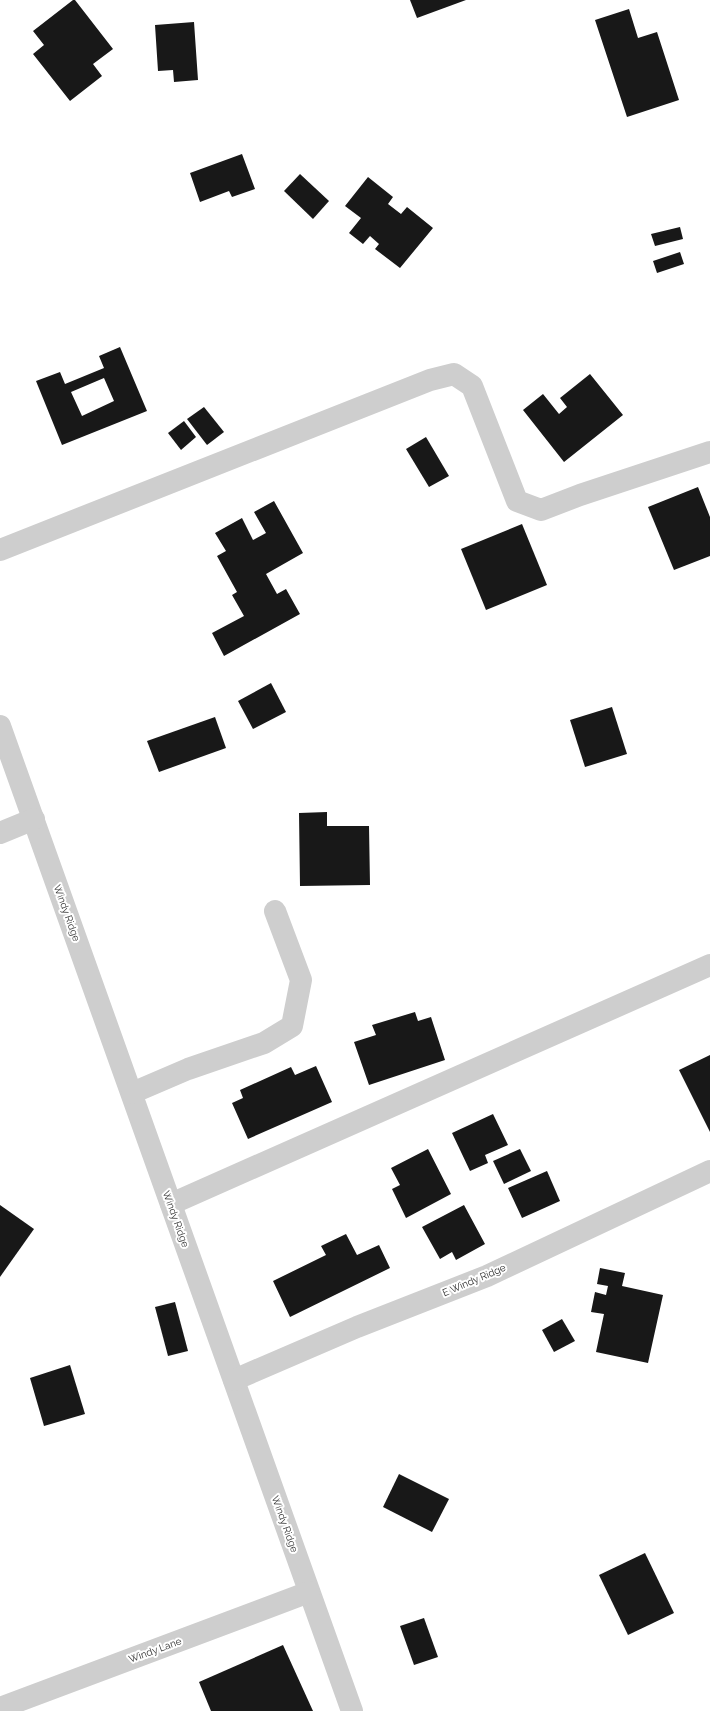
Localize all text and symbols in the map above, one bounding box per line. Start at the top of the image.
street label: Windy Ridge [52,883,82,943]
street label: Windy Ridge [161,1189,191,1249]
street label: E Windy Ridge [441,1262,507,1298]
street label: Windy Ridge [270,1494,300,1554]
street label: Windy Lane [127,1635,183,1665]

